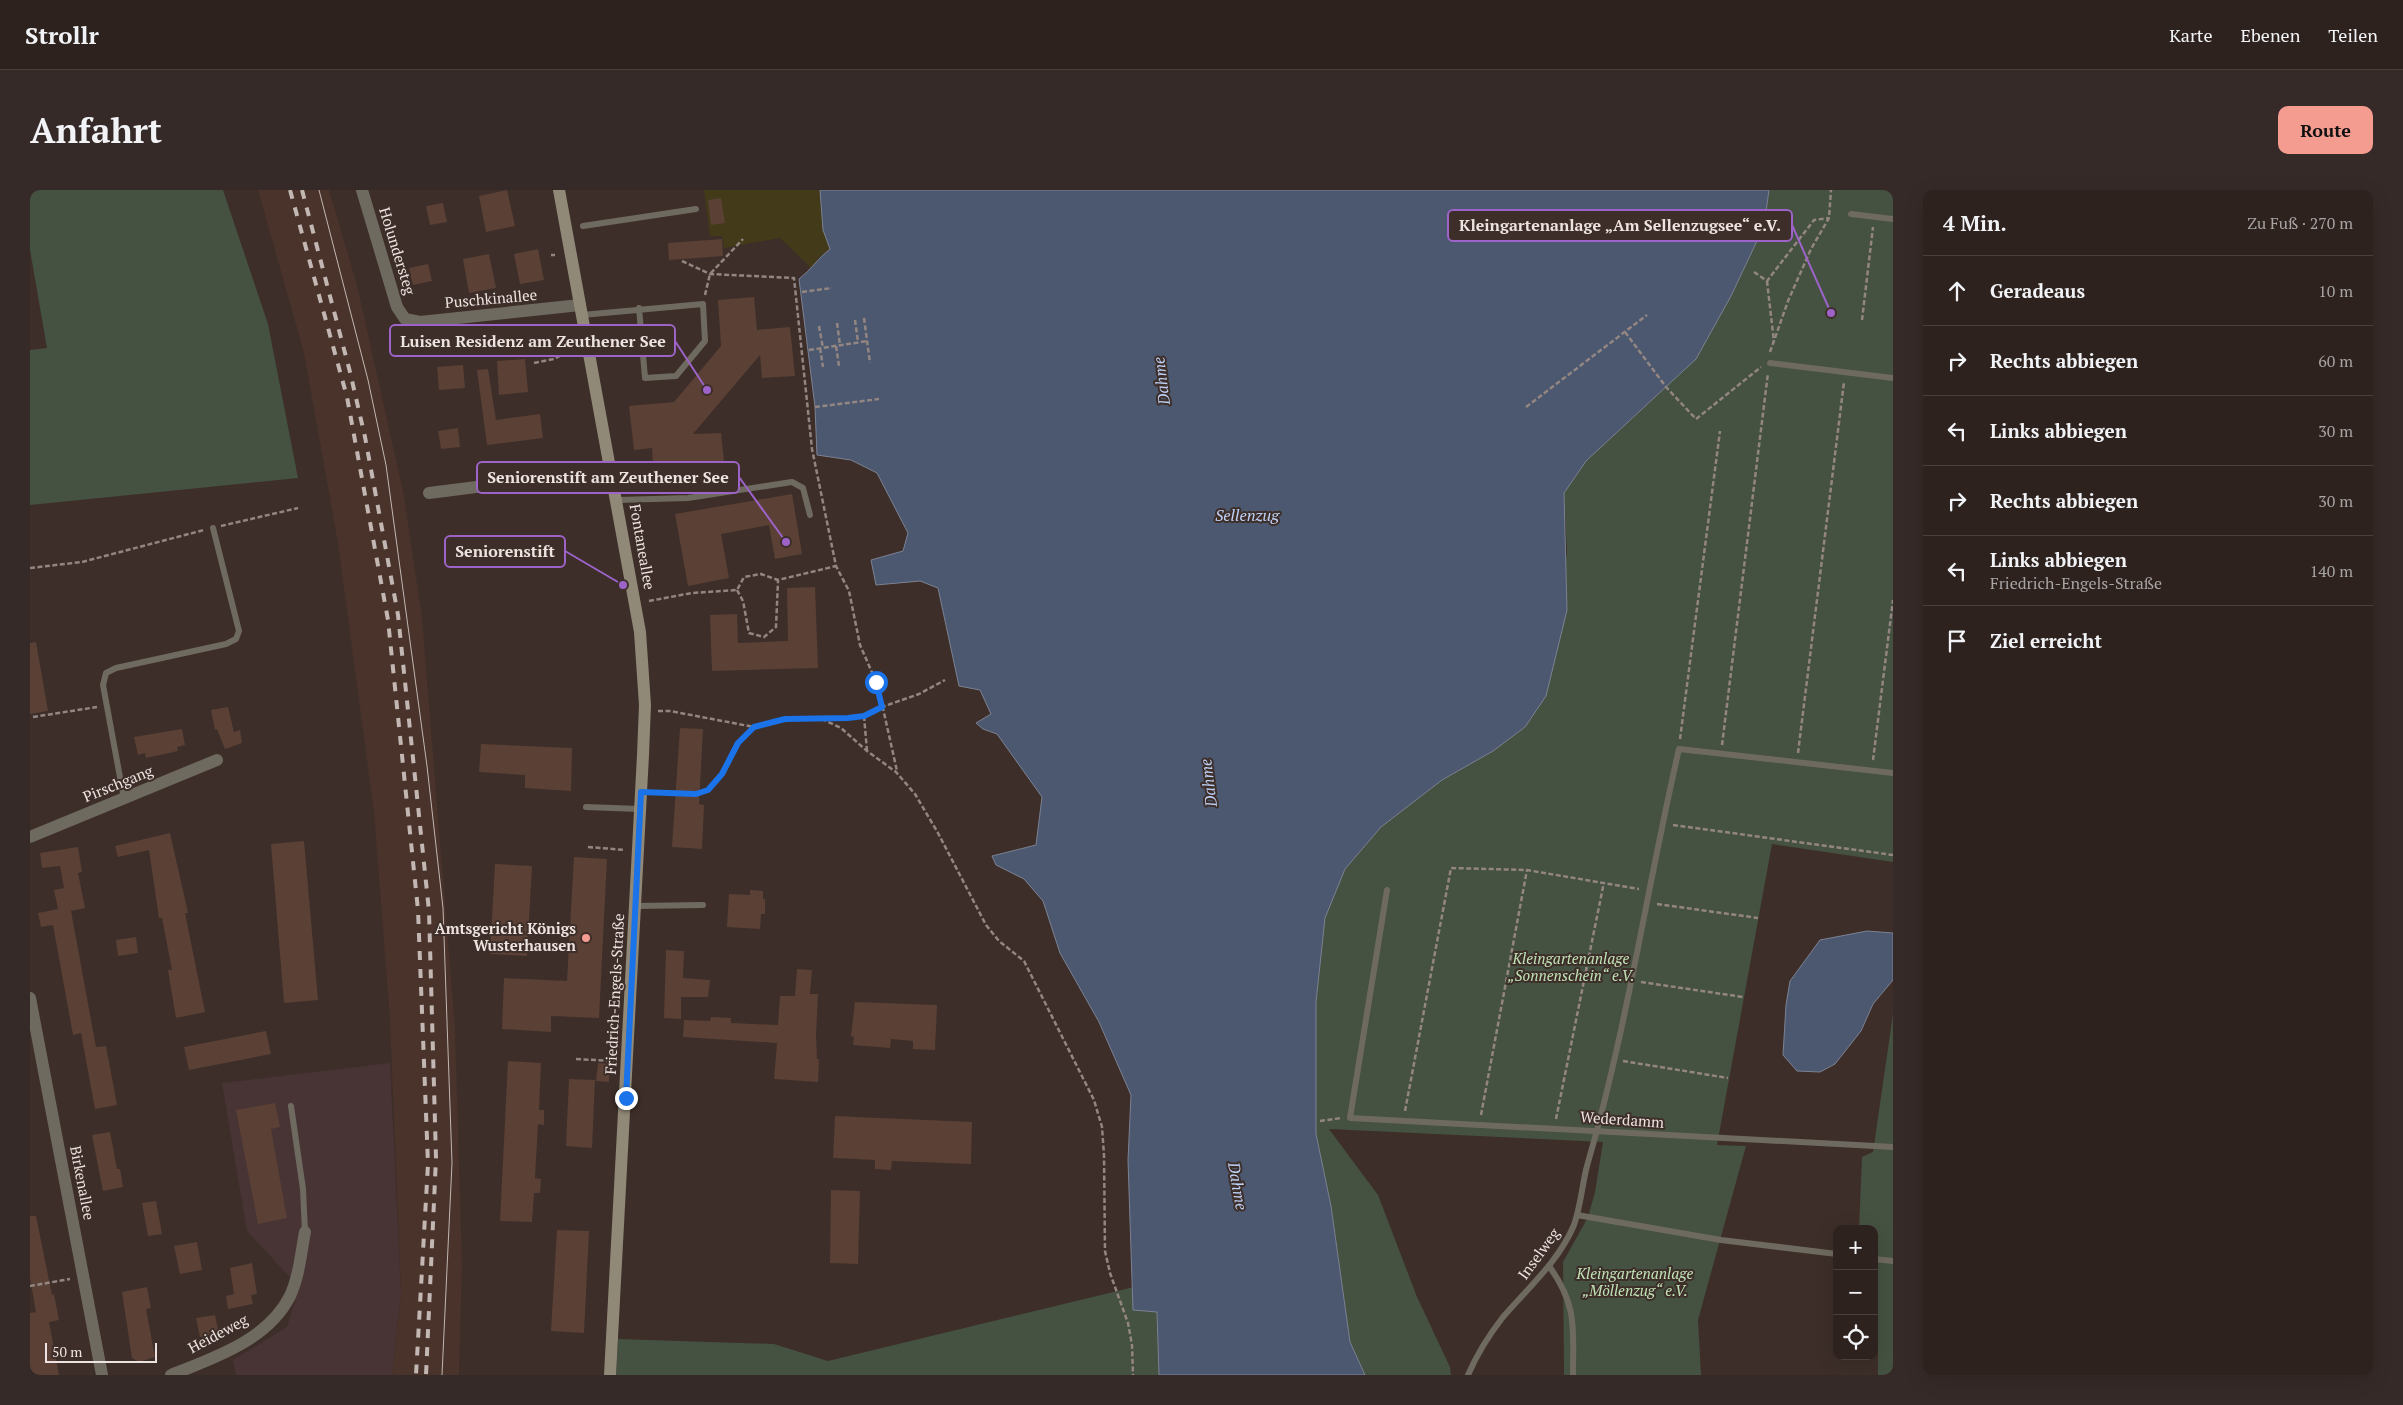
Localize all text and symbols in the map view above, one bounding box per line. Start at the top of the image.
text: Strollr [25,19,99,51]
text: Karte [2169,23,2213,47]
text: Ebenen [2241,23,2300,47]
text: Teilen [2328,23,2378,47]
button: Route [2278,106,2373,154]
text: Anfahrt [30,107,162,153]
street label: Holundersteg [375,205,421,298]
text: 4 Min. [1943,209,2007,237]
callout: Kleingartenanlage „Am Sellenzugsee“ e.V. [1448,210,1792,241]
text: Zu Fuß · 270 m [2247,212,2353,234]
text: Kleingartenanlage „Am Sellenzugsee“ e.V. [1459,214,1781,236]
icon: ahead [1943,277,1971,305]
text: Geradeaus [1990,278,2085,303]
text: 10 m [2318,280,2353,302]
street label: Puschkinallee [444,284,538,312]
callout: Luisen Residenz am Zeuthener See [390,325,675,356]
text: Luisen Residenz am Zeuthener See [400,330,666,352]
icon: right [1943,347,1971,375]
text: Rechts abbiegen [1990,348,2138,373]
text: 60 m [2318,350,2353,372]
water label: Dahme [1147,356,1175,407]
icon: left [1943,417,1971,445]
text: Links abbiegen [1990,418,2127,443]
text: 30 m [2318,420,2353,442]
callout: Seniorenstift am Zeuthener See [477,462,739,493]
text: Seniorenstift am Zeuthener See [487,466,729,488]
icon: right [1943,487,1971,515]
text: Rechts abbiegen [1990,488,2138,513]
text: 30 m [2318,490,2353,512]
street label: Fontaneallee [626,502,660,591]
water label: Sellenzug [1215,504,1280,526]
callout: Seniorenstift [445,536,565,567]
text: Seniorenstift [455,540,555,562]
text: Links abbiegen [1990,547,2127,572]
icon: left [1943,557,1971,585]
text: 140 m [2310,560,2353,582]
text: Friedrich-Engels-Straße [1990,572,2162,594]
icon: arrive [1943,627,1971,655]
text: Ziel erreicht [1990,628,2102,653]
route start [865,671,888,694]
water label: Dahme [1194,758,1222,809]
street label: Pirschgang [80,760,157,806]
street label: Friedrich-Engels-Straße [600,913,628,1075]
place label: Amtsgericht Königs Wusterhausen [435,918,576,955]
marker: Amtsgericht Königs Wusterhausen [580,932,592,944]
park label: Kleingartenanlage „Sonnenschein“ e.V. [1507,948,1635,985]
route end [615,1087,638,1110]
street label: Wederdamm [1579,1106,1665,1132]
street label: Birkenallee [66,1144,100,1222]
water label: Dahme [1223,1159,1253,1212]
street label: Inselweg [1513,1223,1564,1283]
map controls [1833,1225,1878,1360]
button: + [1833,1225,1878,1270]
park label: Kleingartenanlage „Möllenzug“ e.V. [1576,1263,1694,1300]
button: − [1833,1270,1878,1315]
street label: Heideweg [184,1309,252,1357]
button: locate [1833,1315,1878,1360]
scale bar [45,1340,158,1363]
text: 50 m [52,1342,82,1361]

